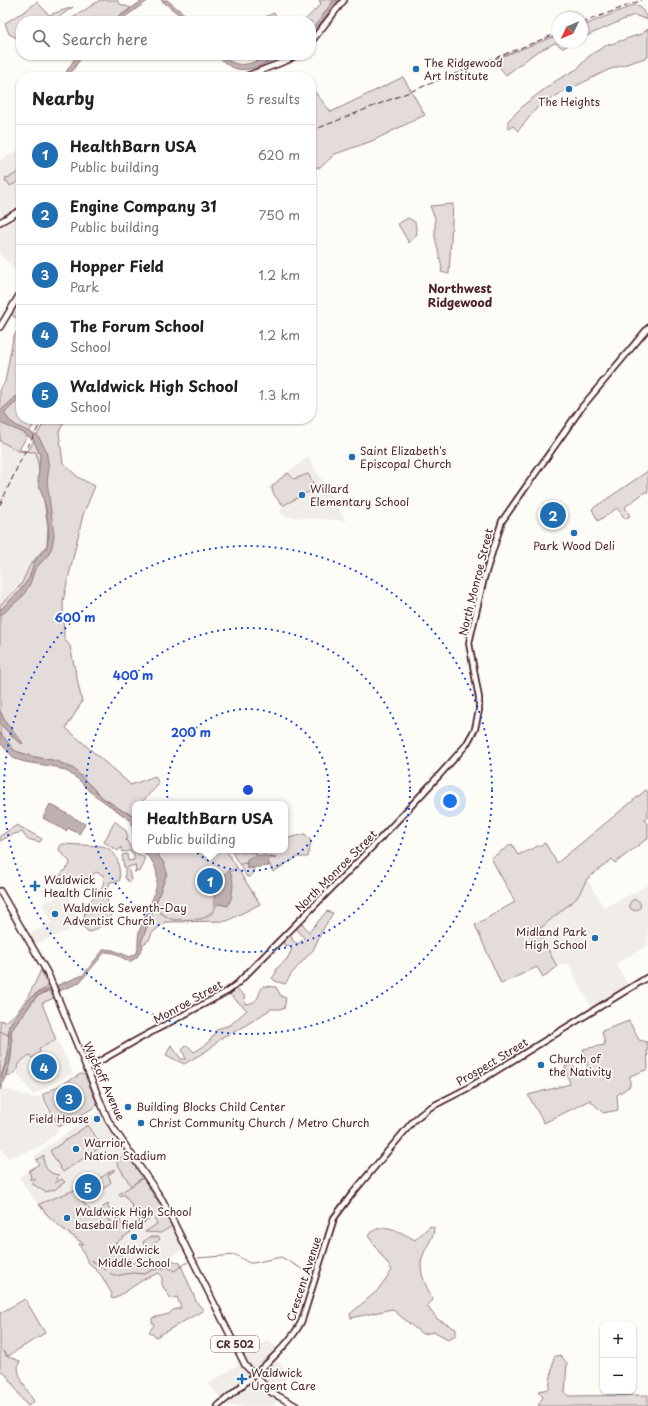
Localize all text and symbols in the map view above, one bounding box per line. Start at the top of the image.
north arrow [552,12,588,48]
search box [16,16,316,60]
icon: search [30,27,52,49]
text: Search here [62,27,148,50]
place label: The Ridgewood Art Institute [424,54,502,84]
marker: The Ridgewood Art Institute [411,64,421,74]
marker: The Heights [564,84,574,94]
text: Nearby [32,85,94,111]
text: 5 results [246,89,300,108]
place label: The Heights [538,93,600,110]
text: HealthBarn USA [70,134,196,157]
text: 1 [42,145,48,164]
text: 620 m [258,145,300,164]
text: Public building [70,157,159,176]
text: Engine Company 31 [70,194,217,217]
text: 2 [40,205,50,224]
text: 750 m [259,205,300,224]
text: Public building [70,217,159,236]
text: Hopper Field [70,254,164,277]
text: 3 [41,265,49,284]
text: 1.2 km [259,265,300,284]
text: Park [70,277,99,296]
district label: Northwest Ridgewood [428,279,493,311]
text: The Forum School [70,314,204,337]
text: 4 [41,325,49,344]
text: 1.2 km [259,325,300,344]
text: School [70,337,111,356]
text: Waldwick High School [70,374,238,397]
text: 5 [41,385,49,404]
text: 1.3 km [259,385,300,404]
text: School [70,397,111,416]
place label: Saint Elizabeth's Episcopal Church [360,442,452,472]
marker: Saint Elizabeth's Episcopal Church [347,452,357,462]
place label: Willard Elementary School [310,480,409,510]
marker: Willard Elementary School [297,490,307,500]
pin: 2 [540,500,566,530]
street label: North Monroe Street [454,526,497,637]
marker: Park Wood Deli [569,528,579,538]
place label: Park Wood Deli [533,537,615,554]
text: 600 m [55,608,95,626]
text: 400 m [113,666,153,684]
text: 200 m [171,723,211,741]
centre of rings [241,783,255,797]
your location [440,791,460,811]
popup [132,801,288,853]
text: HealthBarn USA [147,806,273,829]
street label: North Monroe Street [291,825,381,916]
text: Public building [147,829,236,848]
pin: 1 [197,866,223,896]
place label: Waldwick Health Clinic [44,871,113,901]
marker: Waldwick Health Clinic [29,880,41,892]
place label: Waldwick Seventh-Day Adventist Church [63,899,187,929]
marker: Waldwick Seventh-Day Adventist Church [50,909,60,919]
place label: Midland Park High School [516,923,587,953]
marker: Midland Park High School [590,933,600,943]
street label: Monroe Street [150,975,226,1028]
street label: Prospect Street [453,1033,531,1090]
street label: Wyckoff Avenue [79,1039,129,1123]
place label: Church of the Nativity [549,1050,611,1080]
pin: 4 [31,1052,57,1082]
marker: Church of the Nativity [536,1060,546,1070]
pin: 3 [56,1083,82,1113]
place label: Building Blocks Child Center [136,1098,286,1115]
marker: Building Blocks Child Center [123,1102,133,1112]
place label: Field House [29,1110,89,1127]
marker: Field House [92,1114,102,1124]
place label: Christ Community Church / Metro Church [149,1114,369,1131]
marker: Christ Community Church / Metro Church [136,1118,146,1128]
place label: Warrior Nation Stadium [84,1134,166,1164]
marker: Warrior Nation Stadium [71,1144,81,1154]
pin: 5 [75,1172,101,1202]
place label: Waldwick High School baseball field [75,1203,192,1233]
marker: Waldwick High School baseball field [62,1213,72,1223]
marker: Waldwick Middle School [129,1232,139,1242]
street label: Crescent Avenue [282,1234,325,1324]
place label: Waldwick Middle School [98,1241,170,1271]
map controls [600,1322,636,1394]
button: + [600,1322,636,1358]
road number: CR 502 [211,1336,259,1352]
button: − [600,1358,636,1394]
place label: Waldwick Urgent Care [251,1364,316,1394]
marker: Waldwick Urgent Care [236,1373,248,1385]

